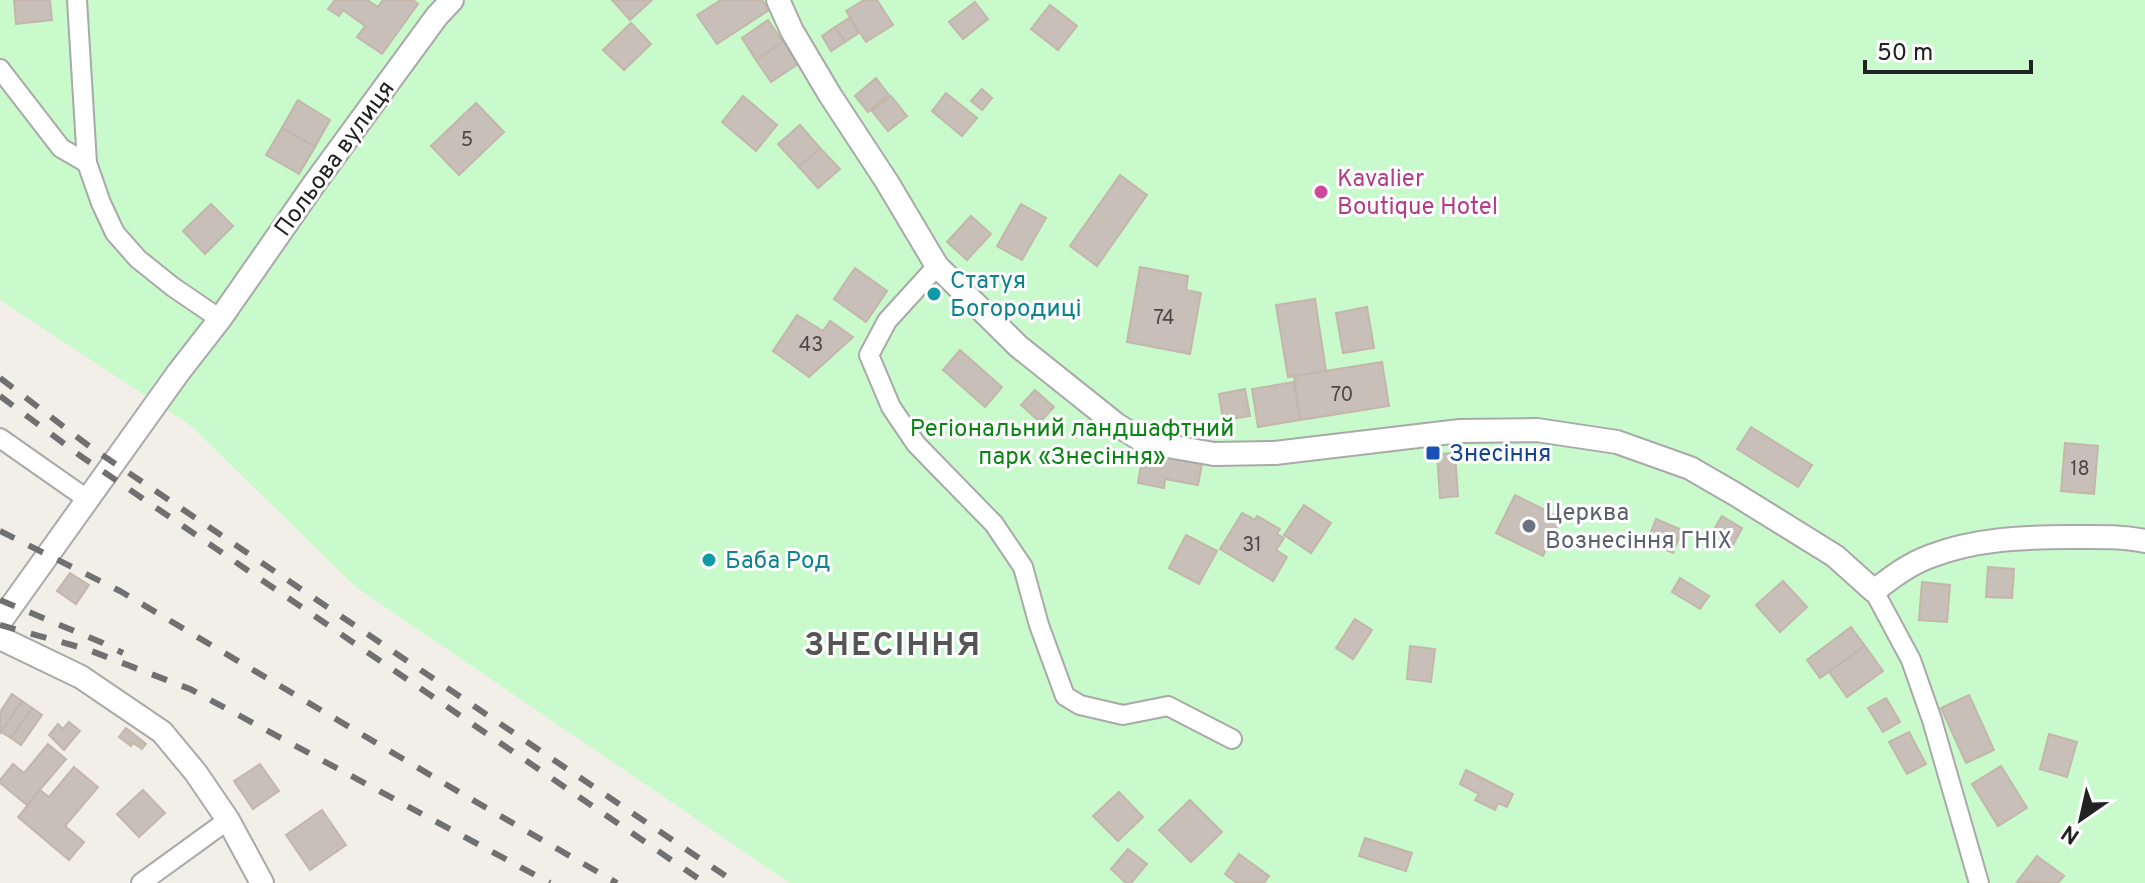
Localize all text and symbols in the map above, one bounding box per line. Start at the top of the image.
scale bar [1865,24,2031,74]
text: 50 m [1877,39,1933,69]
street label: Польова вулиця [269,75,402,243]
house number: 5 [461,128,473,154]
place label: Kavalier Boutique Hotel [1337,165,1498,223]
marker: Kavalier Boutique Hotel [1312,183,1330,201]
place label: Статуя Богородиці [950,267,1082,325]
marker: Статуя Богородиці [925,285,943,303]
house number: 74 [1154,306,1174,332]
house number: 43 [799,333,823,359]
house number: 70 [1331,383,1353,409]
park label: Регіональний ландшафтний парк «Знесіння» [910,415,1234,473]
place label: Знесіння [1449,440,1551,470]
marker: Знесіння [1424,444,1442,462]
house number: 18 [2070,457,2090,483]
place label: Церква Вознесіння ГНІХ [1545,499,1732,557]
marker: Церква Вознесіння ГНІХ [1520,517,1538,535]
house number: 31 [1242,533,1262,559]
place label: Баба Род [725,547,830,577]
marker: Баба Род [700,551,718,569]
district label: ЗНЕСІННЯ [804,627,982,667]
north arrow [2041,779,2121,859]
text: N [2057,818,2085,849]

